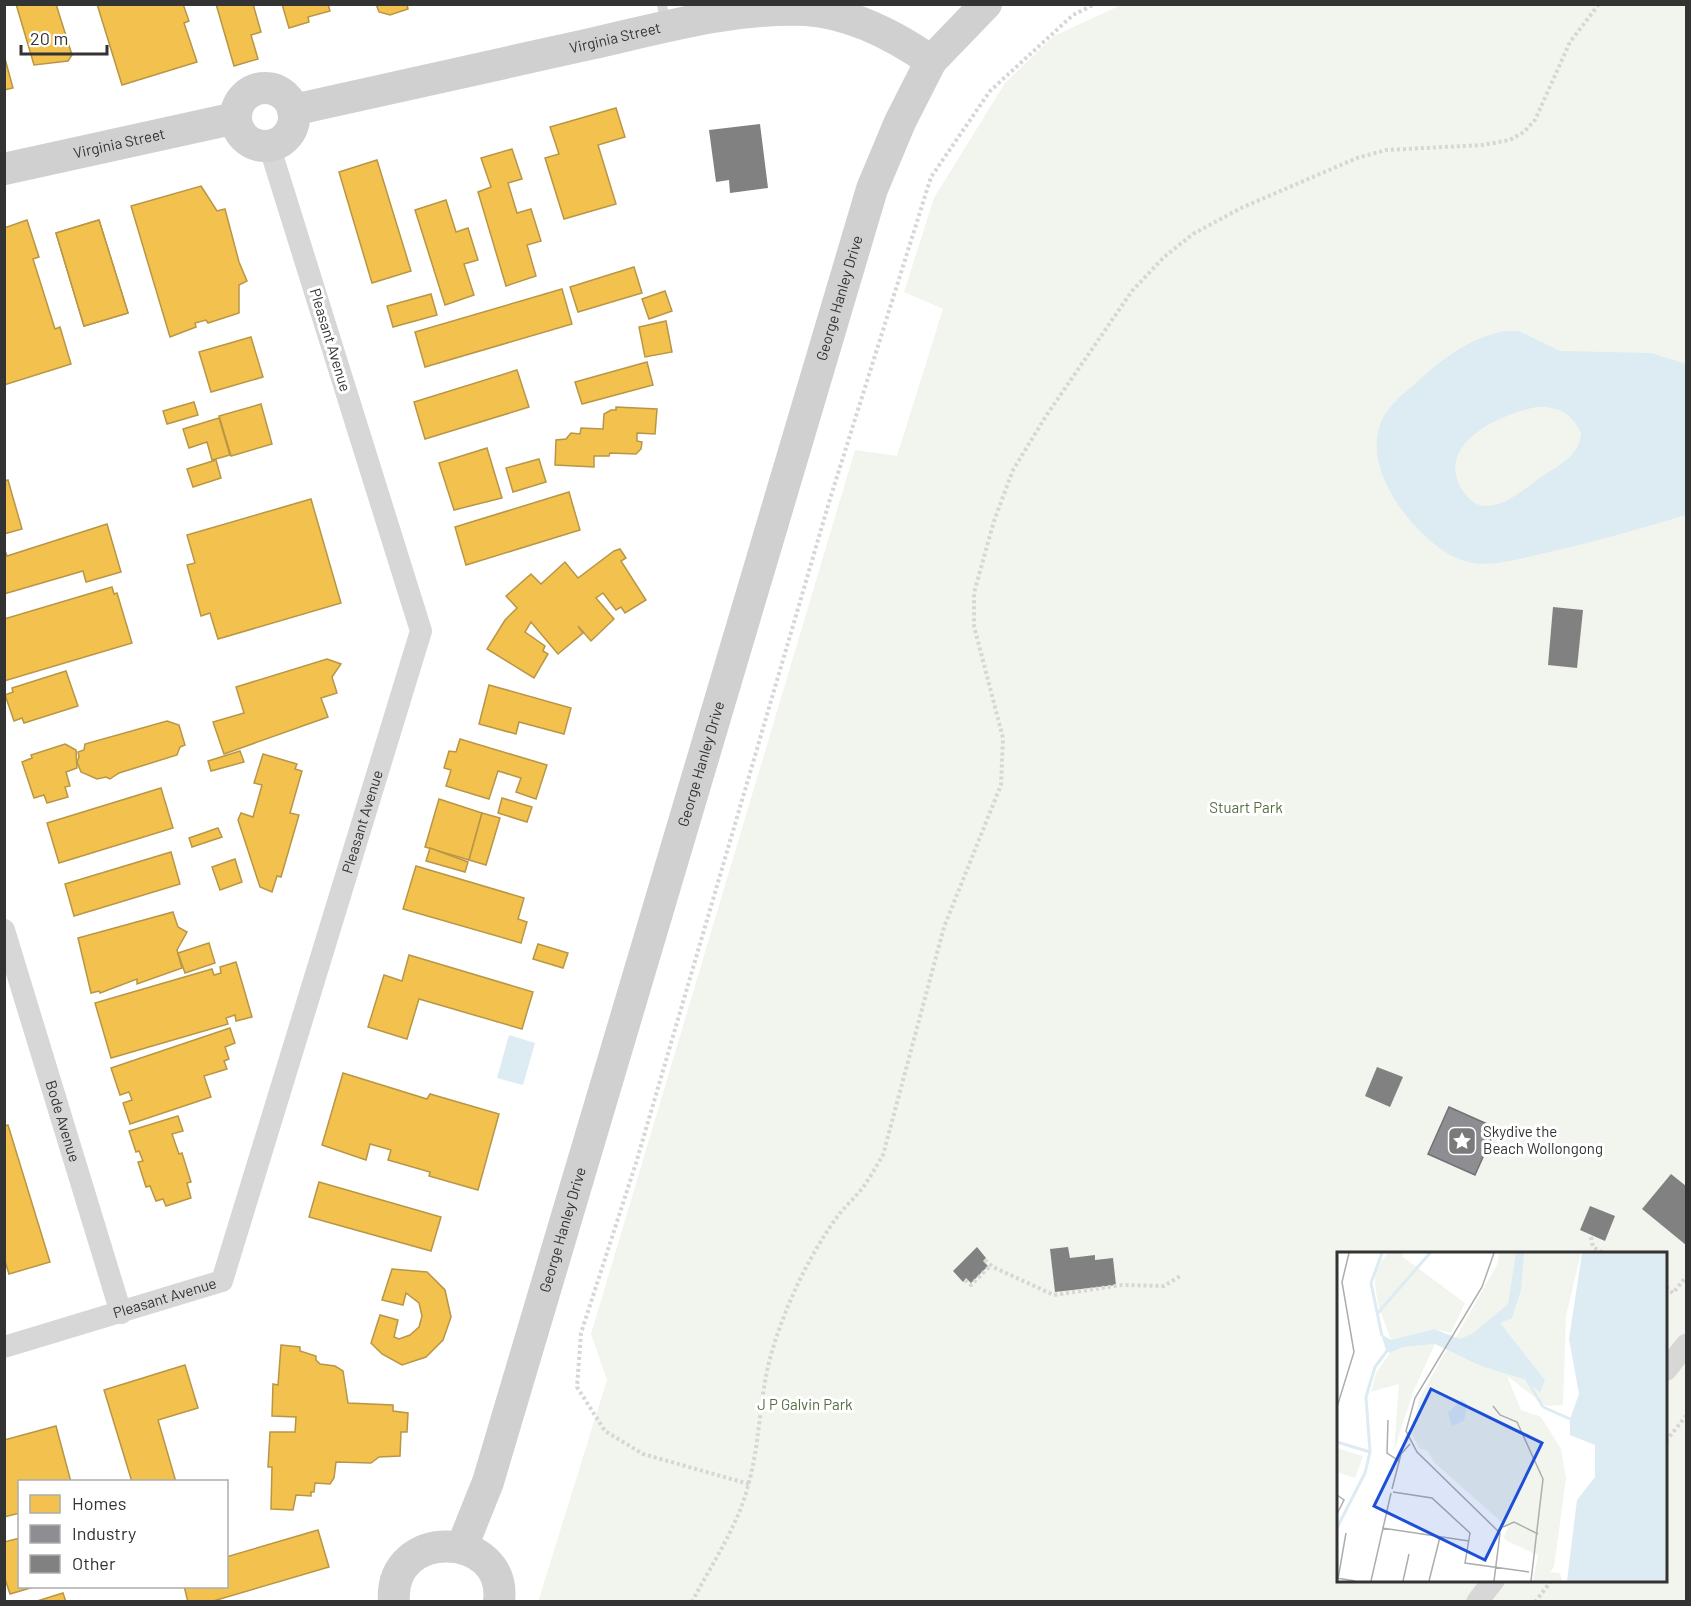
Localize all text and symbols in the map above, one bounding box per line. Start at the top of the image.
scale bar [21,18,106,56]
street label: Virginia Street [567,18,662,56]
text: 20 m [30,27,68,49]
street label: Virginia Street [71,124,167,162]
street label: George Hanley Drive [812,233,866,363]
street label: Pleasant Avenue [307,286,355,394]
street label: George Hanley Drive [673,699,727,829]
street label: Pleasant Avenue [337,768,386,875]
park label: Stuart Park [1209,798,1283,816]
street label: Bode Avenue [42,1078,84,1164]
place label: Skydive the Beach Wollongong [1483,1122,1603,1157]
place icon: Skydive the Beach Wollongong [1446,1125,1478,1157]
street label: George Hanley Drive [535,1165,589,1294]
inset map [1337,1252,1667,1582]
street label: Pleasant Avenue [111,1273,218,1321]
park label: J P Galvin Park [757,1395,853,1413]
legend [18,1480,228,1588]
text: Homes [72,1492,126,1514]
text: Industry [72,1522,136,1544]
text: Other [72,1552,116,1574]

